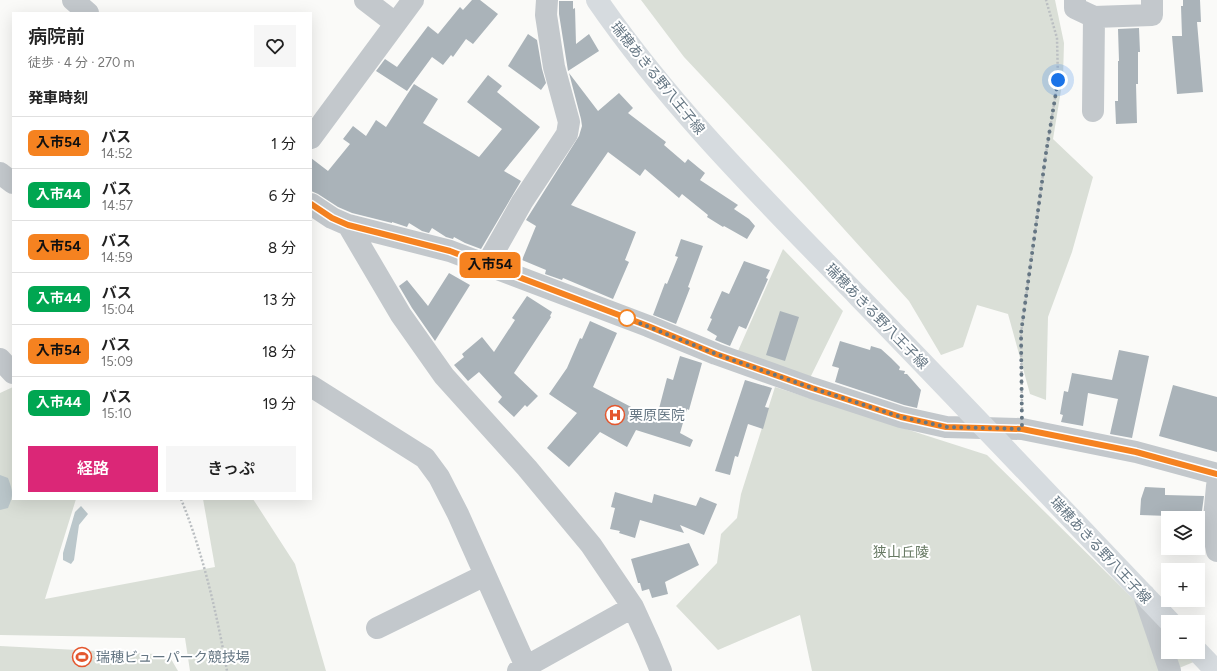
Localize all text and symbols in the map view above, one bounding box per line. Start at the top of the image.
street label: 瑞穂あきる野八王子線 [607,19,708,138]
text: 病院前 [28,25,85,48]
button: heart [254,25,296,67]
text: 徒歩 · 4 分 · 270 m [28,55,135,70]
your location [1048,70,1068,90]
text: 発車時刻 [28,89,88,107]
text: バス [101,128,131,146]
text: 入市54 [36,134,81,151]
text: 1 分 [271,135,296,153]
text: 14:52 [101,146,132,161]
text: バス [102,180,132,198]
text: 入市44 [36,186,82,203]
text: 6 分 [269,187,296,205]
text: 14:57 [102,198,133,213]
text: バス [101,232,131,250]
text: 入市54 [36,238,81,255]
text: 8 分 [268,239,296,257]
text: 14:59 [101,250,133,265]
line badge: 入市54 [462,252,518,278]
text: 入市54 [468,256,513,273]
street label: 瑞穂あきる野八王子線 [822,260,931,373]
text: バス [102,284,132,302]
text: 入市44 [36,290,82,307]
text: 13 分 [263,291,296,309]
text: 15:04 [102,302,134,317]
unlabelled marker [618,309,636,327]
text: バス [101,336,131,354]
text: 入市54 [36,342,81,359]
text: 18 分 [262,343,296,361]
text: 15:09 [101,354,133,369]
text: バス [102,388,132,406]
text: 入市44 [36,394,82,411]
text: 19 分 [263,395,296,413]
hospital icon: 栗原医院 [604,404,626,426]
text: 15:10 [102,406,132,421]
place label: 栗原医院 [629,407,685,424]
button: 経路 [28,446,158,492]
button: きっぷ [166,446,296,492]
street label: 瑞穂あきる野八王子線 [1047,493,1155,607]
map controls [1161,511,1205,659]
button: layers [1161,511,1205,555]
park label: 狭山丘陵 [873,544,929,561]
button: + [1161,563,1205,607]
button: − [1161,615,1205,659]
sports icon: 瑞穂ビューパーク競技場 [71,646,93,668]
place label: 瑞穂ビューパーク競技場 [96,649,250,666]

